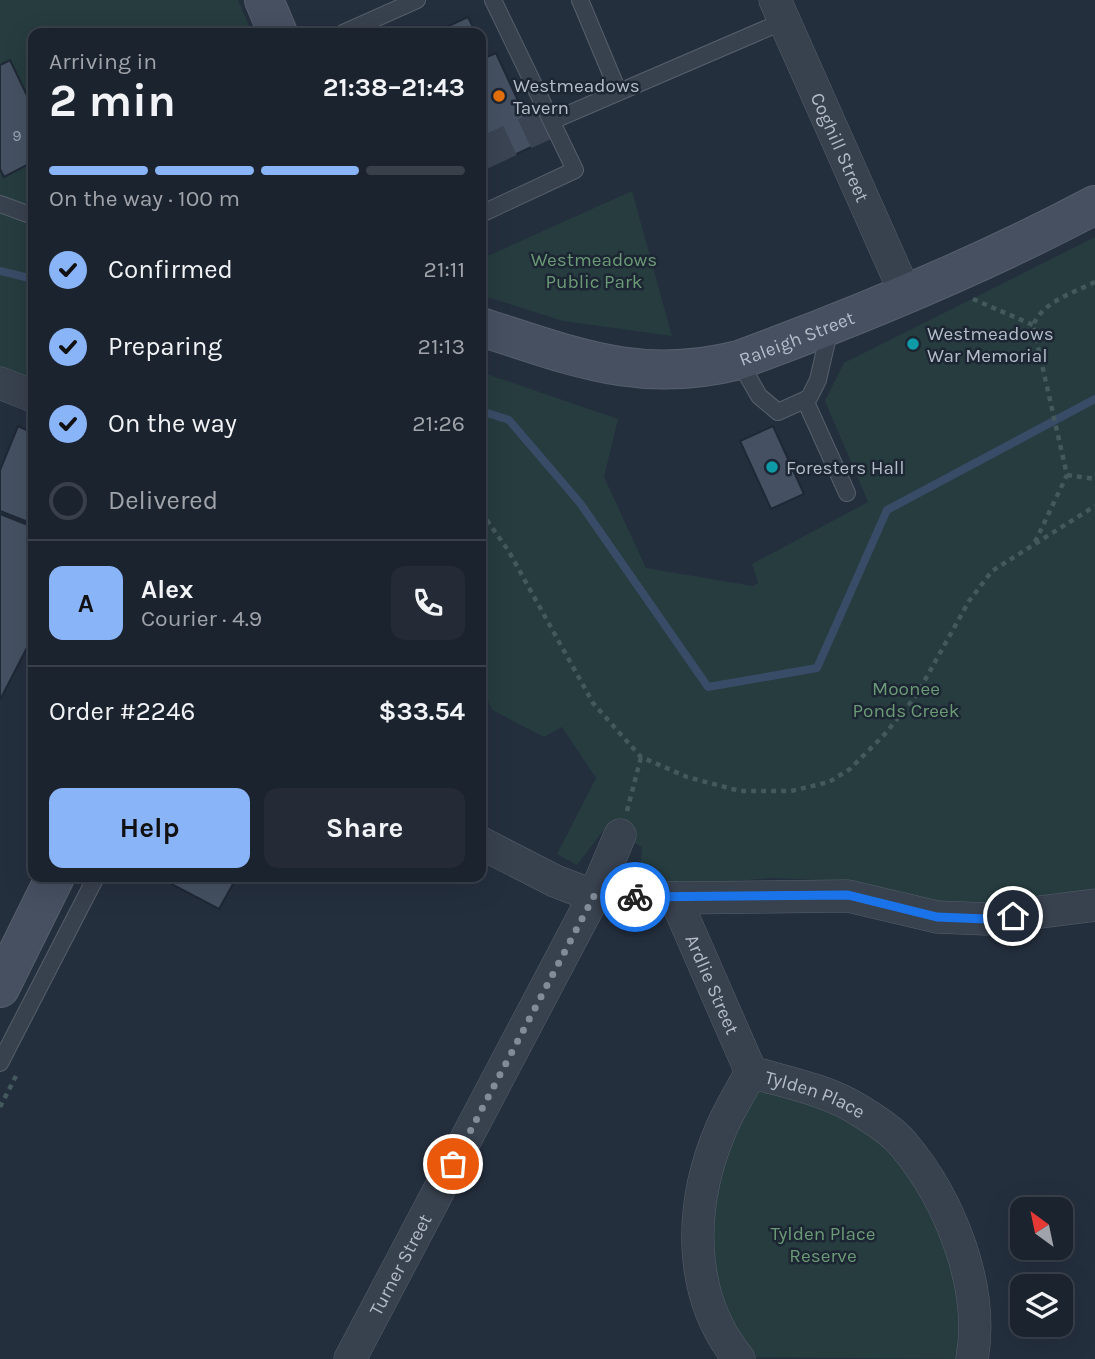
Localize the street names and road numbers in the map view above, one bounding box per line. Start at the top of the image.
street label: Coghill Street [806,89,873,206]
street label: Raleigh Street [736,307,858,371]
street label: Ardlie Street [680,931,743,1038]
street label: Tylden Place [763,1066,869,1123]
street label: Turner Street [365,1210,436,1319]

